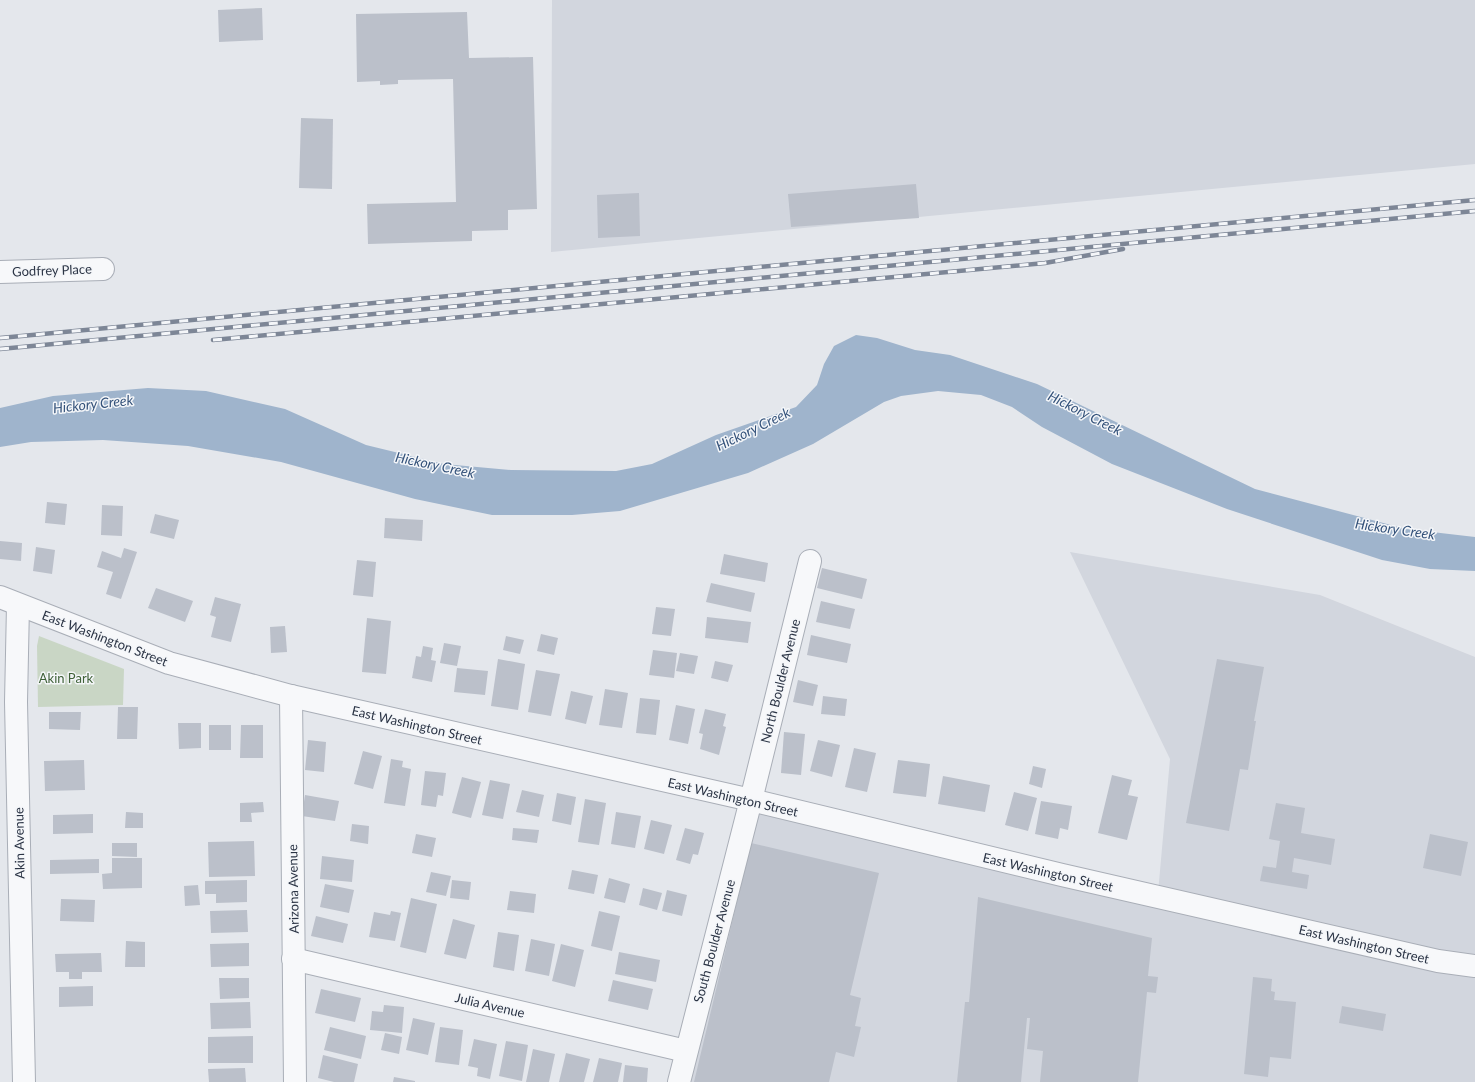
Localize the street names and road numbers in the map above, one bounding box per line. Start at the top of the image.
street label: Godfrey Place [12,261,92,279]
street label: East Washington Street [40,607,170,669]
street label: North Boulder Avenue [757,617,803,745]
street label: East Washington Street [350,702,484,748]
street label: East Washington Street [666,774,800,820]
street label: Akin Avenue [10,807,28,879]
street label: Arizona Avenue [284,844,302,934]
street label: East Washington Street [981,849,1115,895]
street label: South Boulder Avenue [690,877,738,1005]
street label: East Washington Street [1297,921,1431,967]
street label: Julia Avenue [454,989,527,1021]

